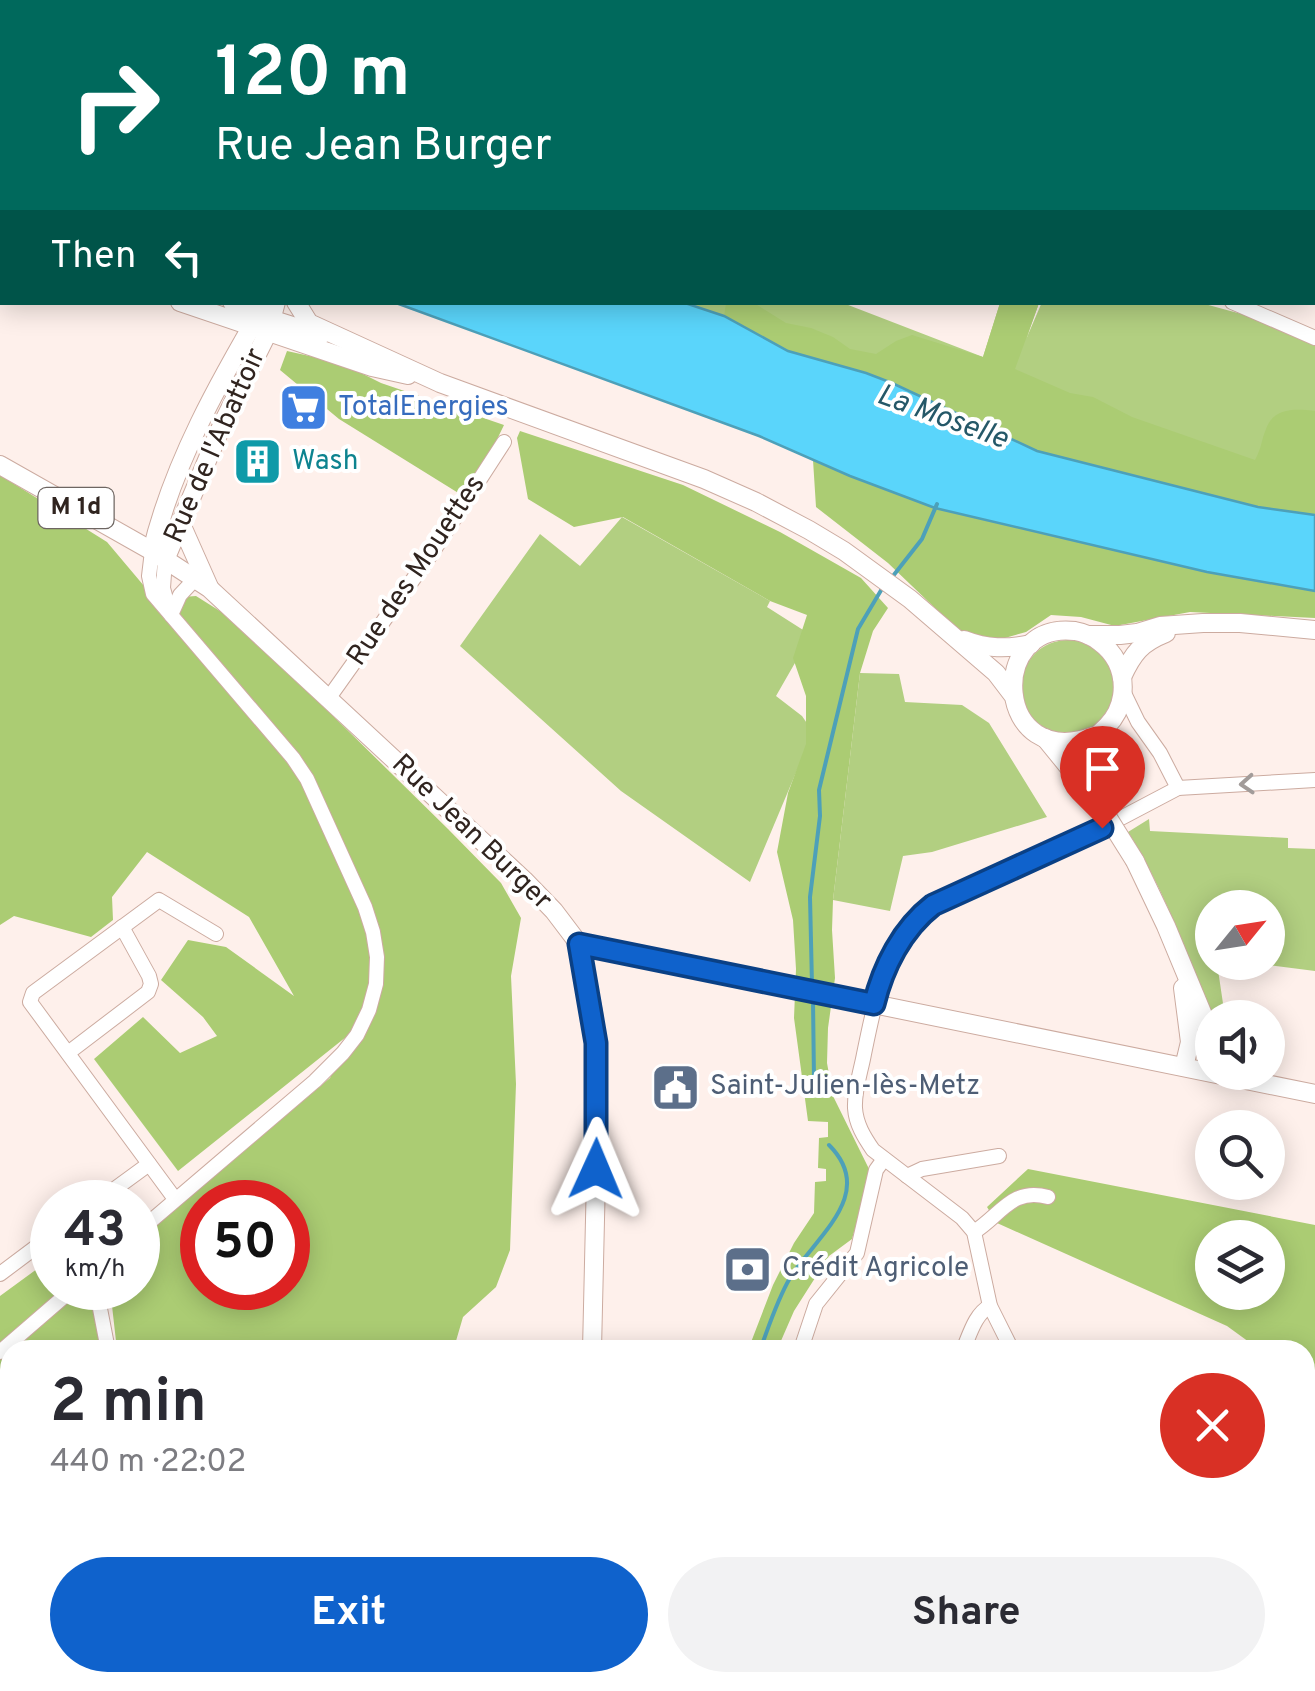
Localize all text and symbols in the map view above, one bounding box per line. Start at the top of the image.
text: 120 m [215,32,411,121]
icon: right [50,40,180,170]
text: Rue Jean Burger [215,119,552,176]
icon: left [156,230,211,285]
text: Then [50,233,136,282]
street label: Rue de l'Abattoir [157,343,275,549]
water label: La Moselle [872,377,1013,459]
supermarket icon: TotalEnergies [277,382,329,434]
place label: TotalEnergies [338,390,509,426]
building icon: Wash [231,436,283,488]
place label: Wash [292,444,358,480]
street label: Rue des Mouettes [340,469,494,673]
road number: M 1d [38,488,114,528]
pin [1060,726,1145,829]
icon: arrive [1075,741,1130,796]
street label: Rue Jean Burger [383,747,559,919]
one-way arrow [1238,773,1254,794]
north arrow [1195,890,1285,980]
map controls [1195,890,1285,1310]
button: sound [1195,1000,1285,1090]
public building icon: Saint-Julien-lès-Metz [649,1061,701,1113]
place label: Saint-Julien-lès-Metz [710,1069,980,1105]
button: search [1195,1110,1285,1200]
position arrow [544,1117,648,1221]
speed limit sign: 50 [180,1180,310,1310]
text: 43 [64,1201,126,1264]
button: layers [1195,1220,1285,1310]
bank icon: Crédit Agricole [721,1243,773,1295]
place label: Crédit Agricole [782,1251,969,1287]
text: km/h [65,1254,125,1286]
text: 2 min [50,1367,207,1443]
button: close [1160,1373,1265,1478]
text: 440 m · 22:02 [50,1443,246,1483]
button: Exit [50,1557,648,1672]
button: Share [668,1557,1265,1672]

